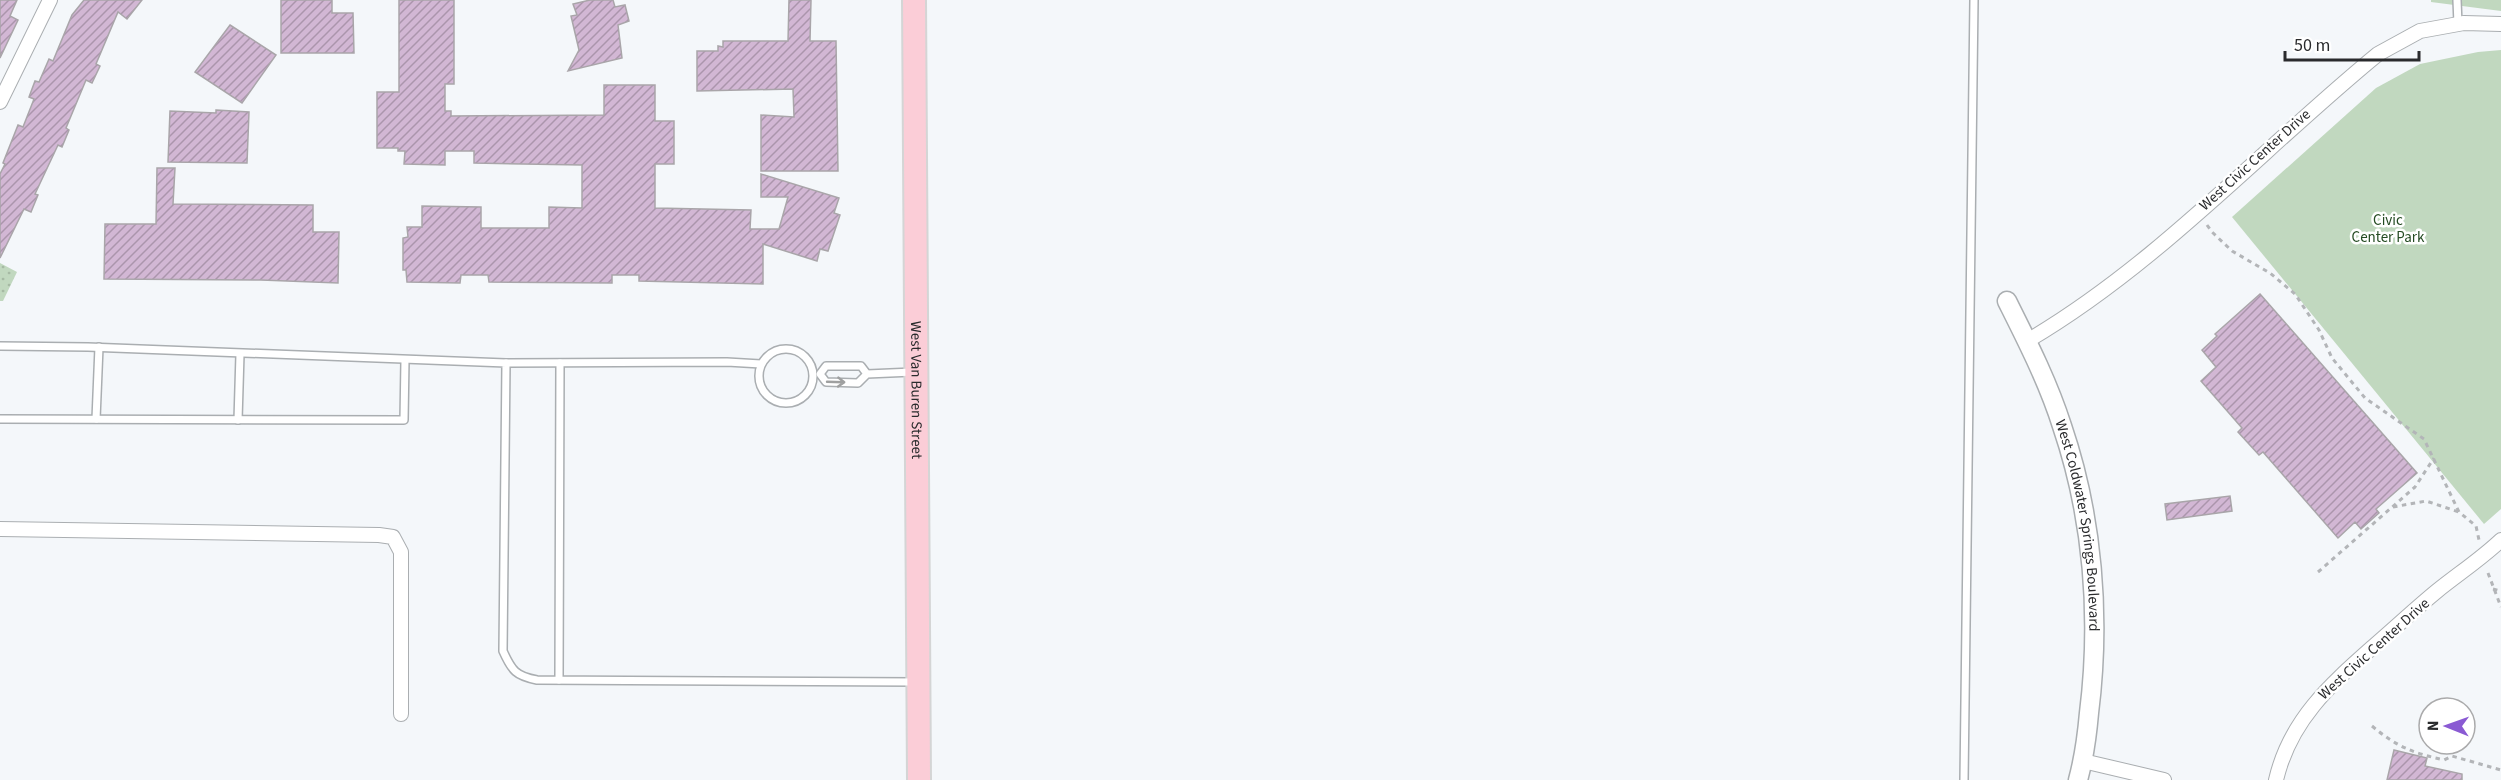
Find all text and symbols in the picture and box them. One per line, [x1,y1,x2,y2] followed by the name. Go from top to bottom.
[2285,24,2418,62] scale bar
[2294,33,2330,58] text: 50 m
[2195,104,2315,216] street label: West Civic Center Drive
[2352,210,2425,248] park label: Civic Center Park
[906,321,927,459] street label: West Van Buren Street
[826,376,846,388] one-way arrow
[2050,417,2105,632] street label: West Coldwater Springs Boulevard
[2314,593,2434,705] street label: West Civic Center Drive
[2417,696,2477,756] north arrow
[2422,720,2444,731] text: N

